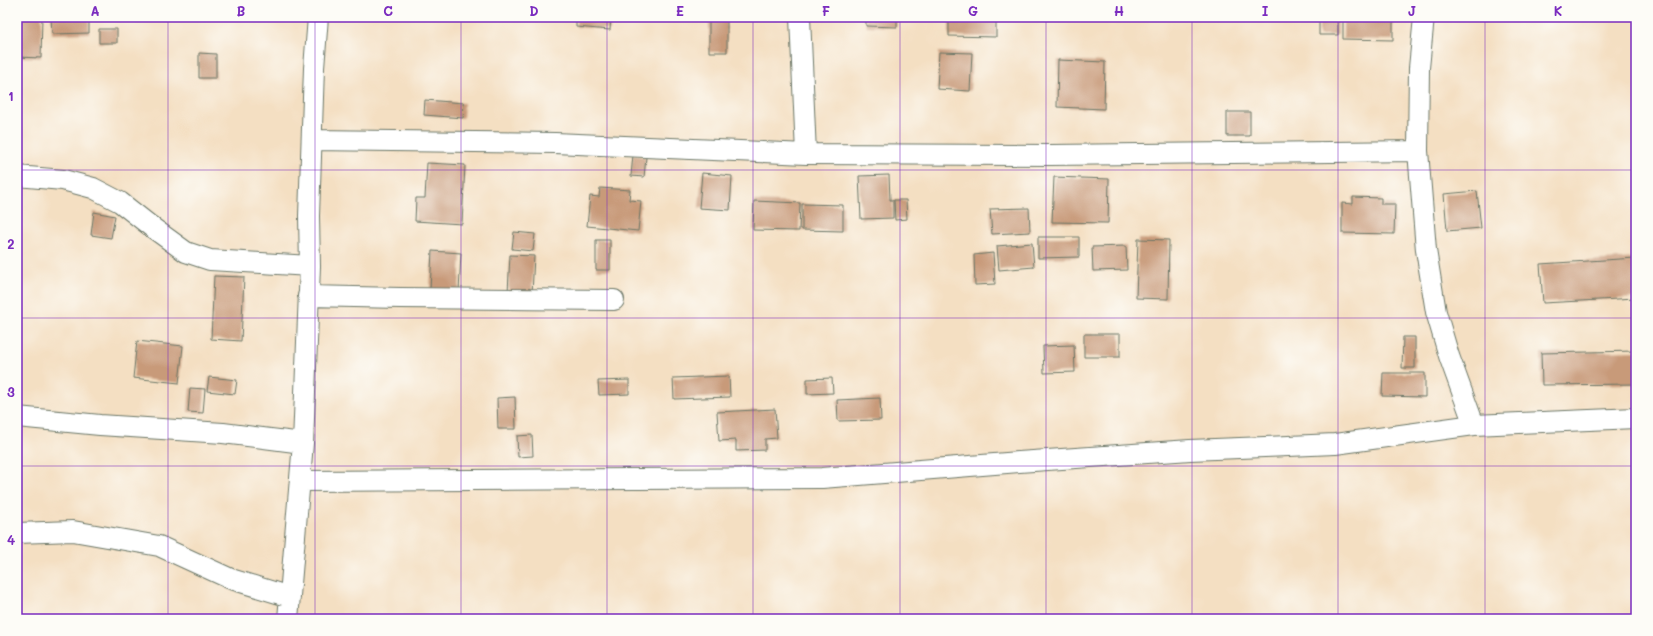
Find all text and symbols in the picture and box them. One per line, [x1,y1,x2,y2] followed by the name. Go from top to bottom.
[90,2,100,19] text: A
[237,2,246,19] text: B
[383,2,393,19] text: C
[529,2,539,19] text: D
[676,2,684,19] text: E
[822,2,830,19] text: F
[968,2,978,19] text: G
[1114,2,1124,19] text: H
[1262,2,1269,19] text: I
[1408,2,1416,19] text: J
[1554,2,1563,19] text: K
[8,87,14,104] text: 1
[7,235,15,252] text: 2
[7,383,15,400] text: 3
[7,531,15,548] text: 4

